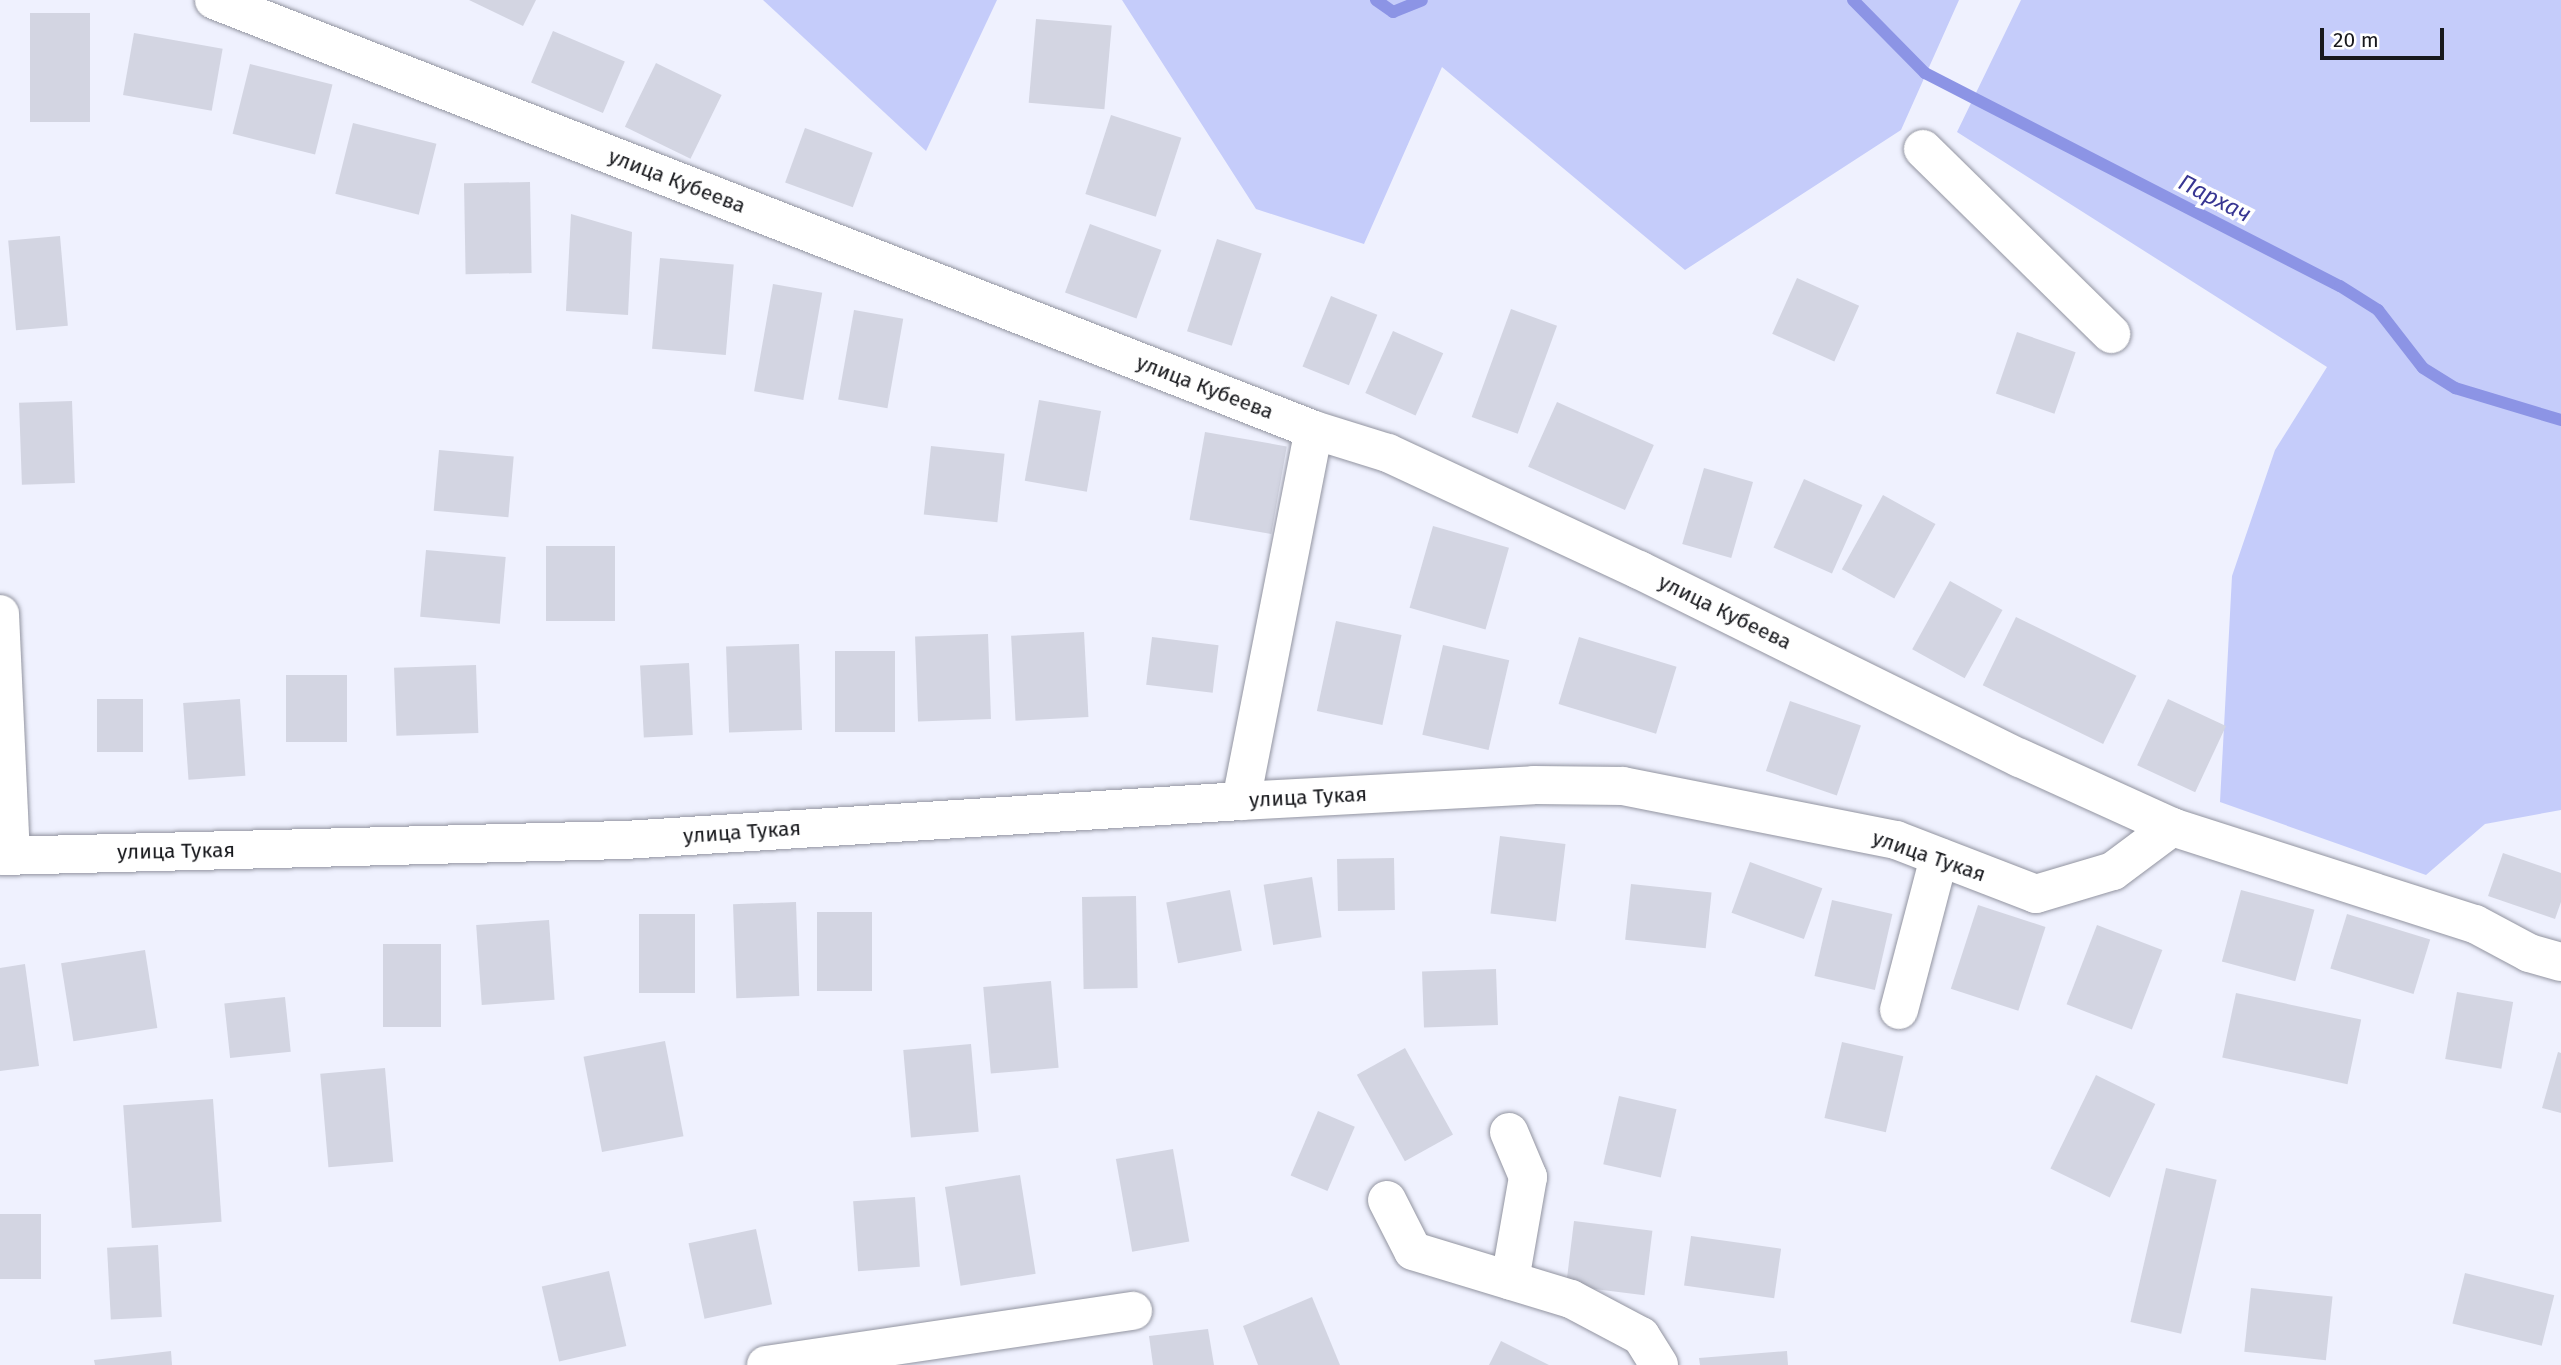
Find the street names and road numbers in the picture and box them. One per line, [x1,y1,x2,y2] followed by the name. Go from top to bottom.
[605,143,749,219] street label: улица Кубеева
[1133,349,1277,425] street label: улица Кубеева
[1654,569,1796,655] street label: улица Кубеева
[1248,781,1368,813] street label: улица Тукая
[682,815,802,849] street label: улица Тукая
[1869,825,1989,887] street label: улица Тукая
[117,837,235,865] street label: улица Тукая

